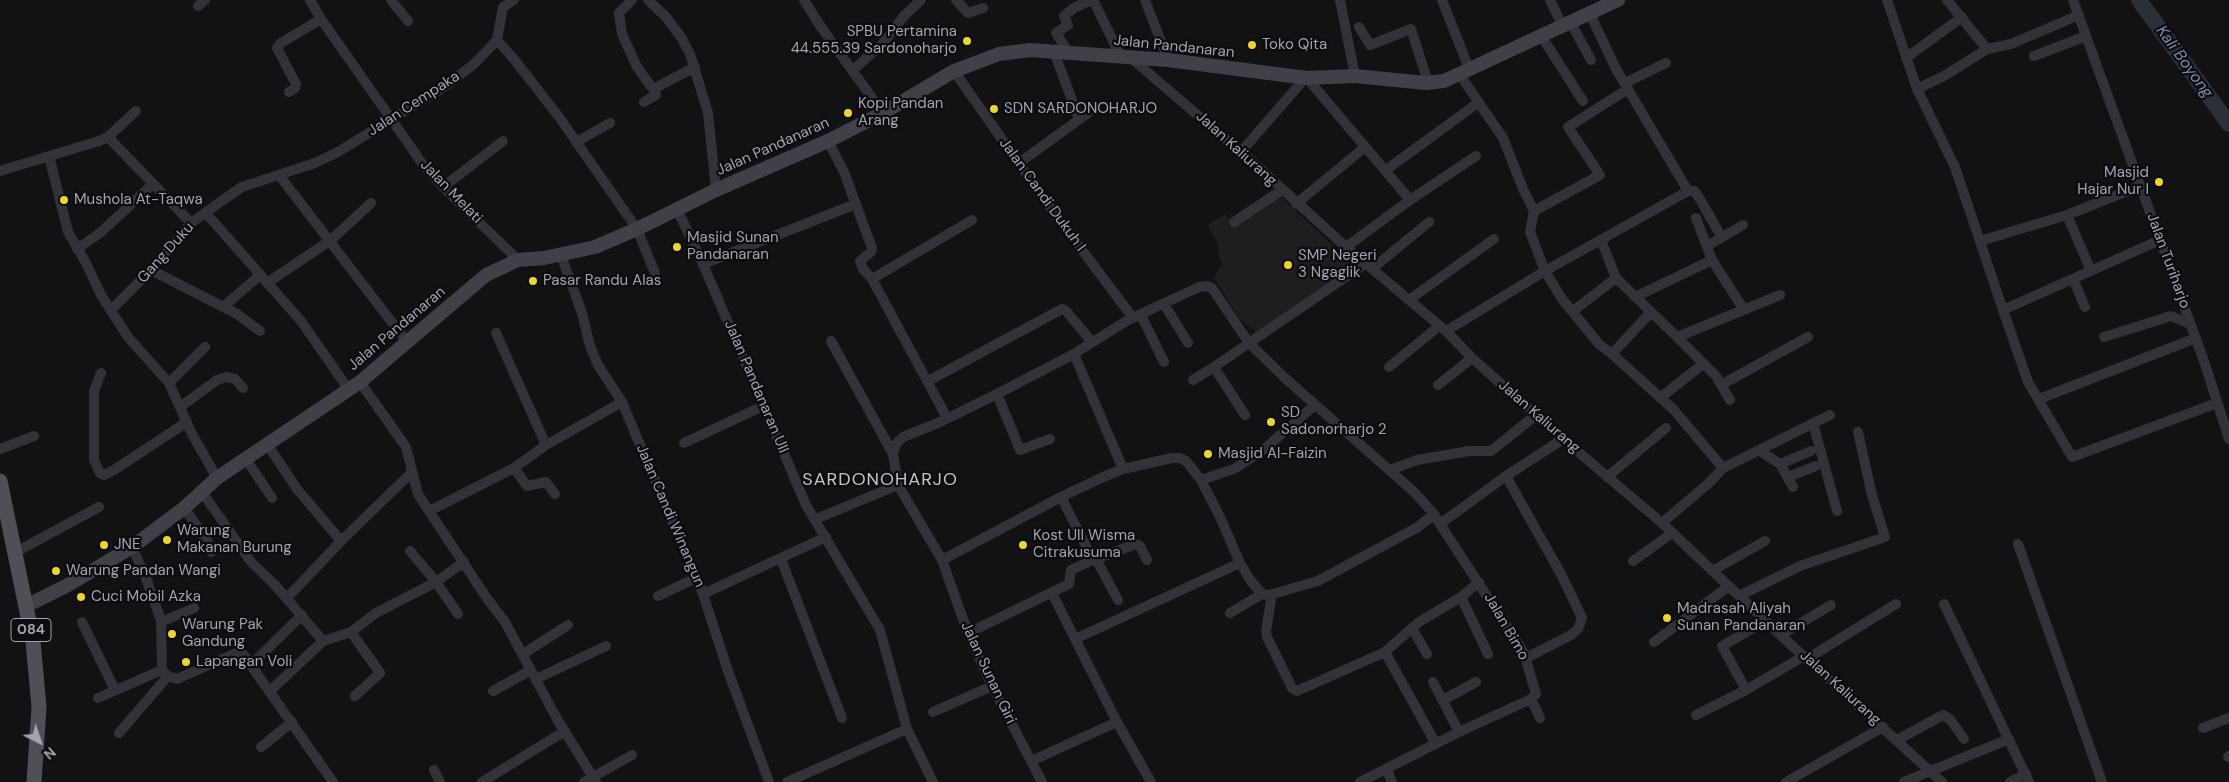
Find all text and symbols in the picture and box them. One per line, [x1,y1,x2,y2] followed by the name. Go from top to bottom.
[2151,22,2217,102] water label: Kali Boyong
[791,23,957,58] place label: SPBU Pertamina 44.555.39 Sardonoharjo
[1113,32,1235,62] street label: Jalan Pandanaran
[961,35,973,47] marker: SPBU Pertamina 44.555.39 Sardonoharjo
[1262,36,1327,54] place label: Toko Qita
[1246,39,1258,51] marker: Toko Qita
[365,68,463,140] street label: Jalan Cempaka
[858,95,943,130] place label: Kopi Pandan Arang
[1004,100,1157,118] place label: SDN SARDONOHARJO
[988,103,1000,115] marker: SDN SARDONOHARJO
[842,107,854,119] marker: Kopi Pandan Arang
[1192,108,1280,190] street label: Jalan Kaliurang
[714,114,832,180] street label: Jalan Pandanaran
[995,135,1089,255] street label: Jalan Candi Dukuh I
[416,156,486,228] street label: Jalan Melati
[2077,164,2149,199] place label: Masjid Hajar Nur I
[2153,176,2165,188] marker: Masjid Hajar Nur I
[74,191,203,209] place label: Mushola At-Taqwa
[58,194,70,206] marker: Mushola At-Taqwa
[2142,211,2194,311] street label: Jalan Turiharjo
[134,219,198,287] street label: Gang Duku
[687,229,779,264] place label: Masjid Sunan Pandanaran
[671,241,683,253] marker: Masjid Sunan Pandanaran
[1298,247,1377,282] place label: SMP Negeri 3 Ngaglik
[1282,259,1294,271] marker: SMP Negeri 3 Ngaglik
[543,272,661,290] place label: Pasar Randu Alas
[527,275,539,287] marker: Pasar Randu Alas
[345,283,449,375] street label: Jalan Pandanaran
[720,318,792,456] street label: Jalan Pandanaran UII
[1494,377,1584,457] street label: Jalan Kaliurang
[1281,404,1387,439] place label: SD Sadonorharjo 2
[1265,416,1277,428] marker: SD Sadonorharjo 2
[632,442,708,590] street label: Jalan Candi Winangun
[1218,445,1327,463] place label: Masjid Al-Faizin
[1202,448,1214,460] marker: Masjid Al-Faizin
[801,469,959,491] district label: SARDONOHARJO
[177,522,292,557] place label: Warung Makanan Burung
[1033,527,1135,562] place label: Kost UII Wisma Citrakusuma
[161,534,173,546] marker: Warung Makanan Burung
[114,536,140,554] place label: JNE
[98,539,110,551] marker: JNE
[1017,539,1029,551] marker: Kost UII Wisma Citrakusuma
[66,562,221,580] place label: Warung Pandan Wangi
[50,565,62,577] marker: Warung Pandan Wangi
[91,588,201,606] place label: Cuci Mobil Azka
[1480,590,1532,664] street label: Jalan Bimo
[75,591,87,603] marker: Cuci Mobil Azka
[1677,600,1805,635] place label: Madrasah Aliyah Sunan Pandanaran
[1661,612,1673,624] marker: Madrasah Aliyah Sunan Pandanaran
[182,616,263,651] place label: Warung Pak Gandung
[11,618,51,642] road number: 084
[956,619,1020,727] street label: Jalan Sunan Giri
[166,628,178,640] marker: Warung Pak Gandung
[1796,647,1884,729] street label: Jalan Kaliurang
[196,653,292,671] place label: Lapangan Voli
[180,656,192,668] marker: Lapangan Voli
[15,717,65,767] north arrow
[40,743,60,763] text: N

